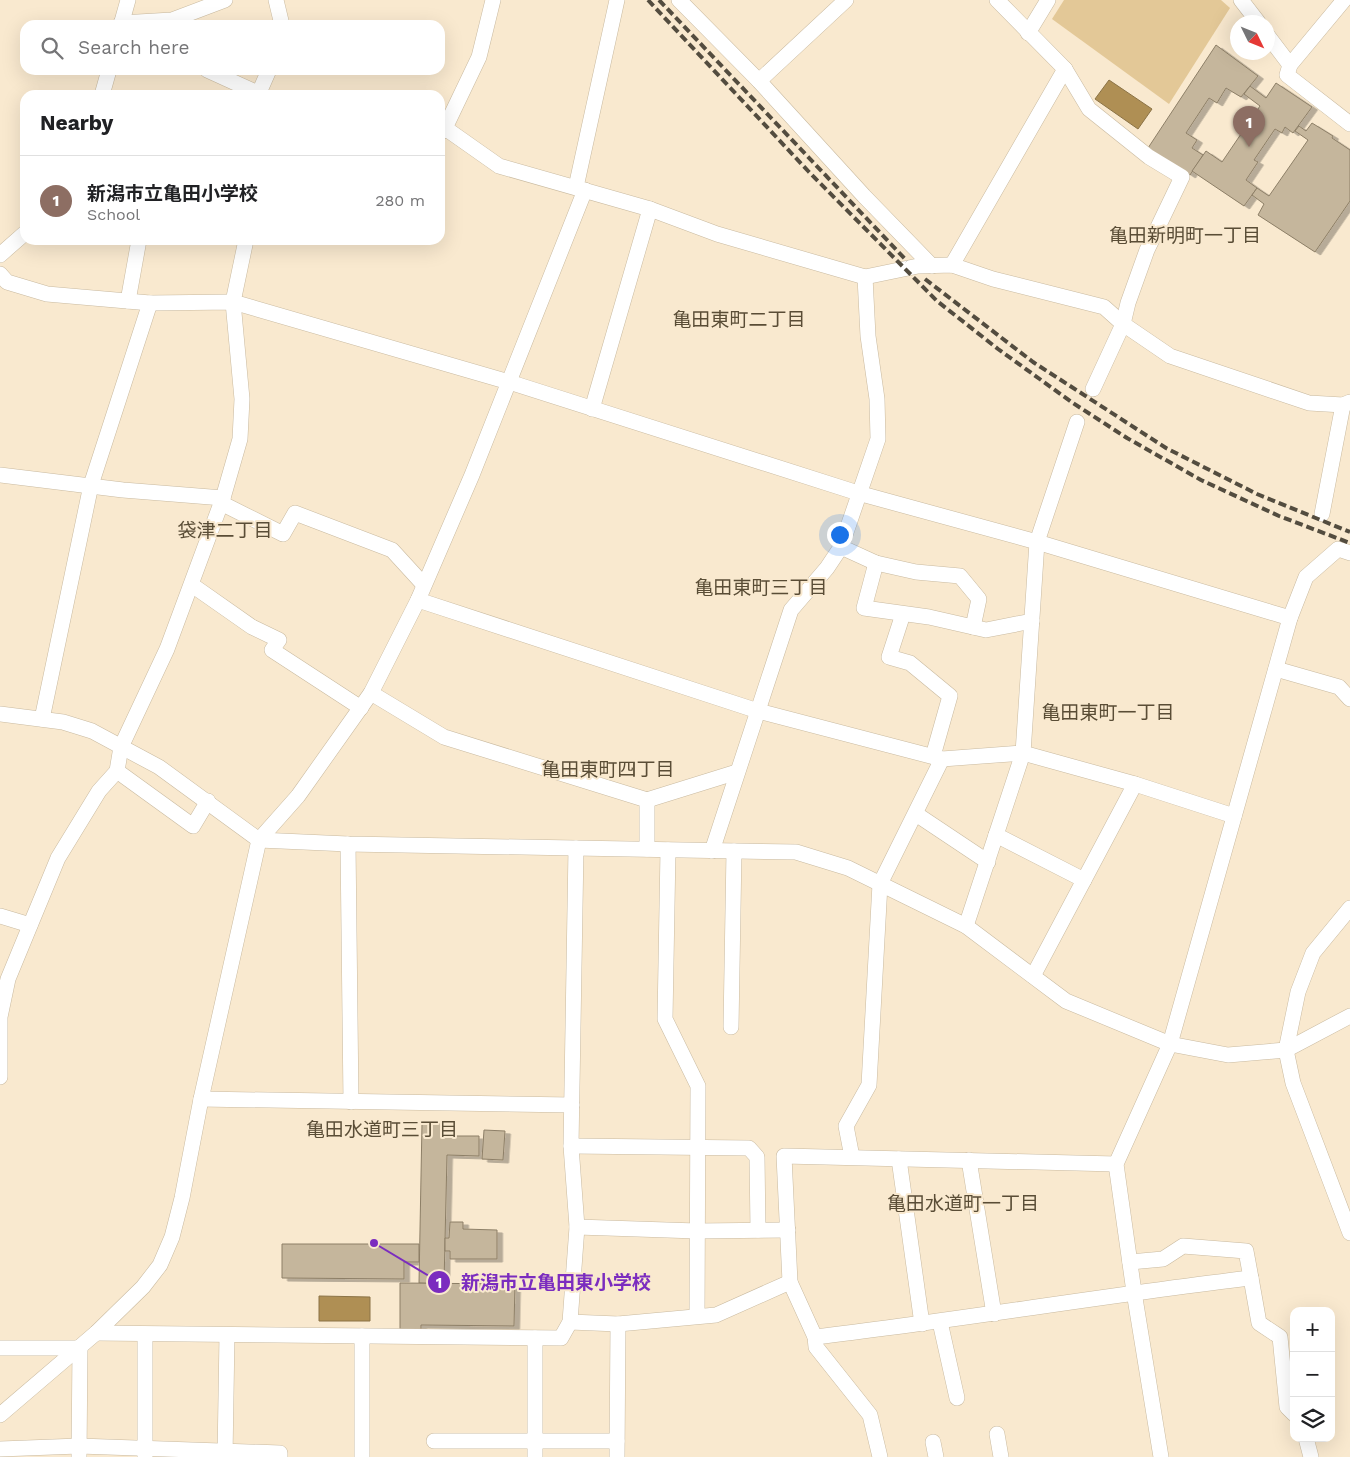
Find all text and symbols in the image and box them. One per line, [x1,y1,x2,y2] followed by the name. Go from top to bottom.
[1230,15,1275,60] north arrow
[20,20,445,75] search box
[38,34,66,62] icon: search
[78,36,189,59] text: Search here
[1233,106,1265,147] pin: 1
[40,110,113,135] text: Nearby
[87,182,258,205] text: 新潟市立亀田小学校
[53,191,59,210] text: 1
[375,191,425,210] text: 280 m
[87,205,140,224] text: School
[1109,224,1261,247] district label: 亀田新明町一丁目
[672,308,806,331] district label: 亀田東町二丁目
[177,519,273,542] district label: 袋津二丁目
[827,522,853,548] your location
[694,576,828,599] district label: 亀田東町三丁目
[1041,701,1175,724] district label: 亀田東町一丁目
[541,758,675,781] district label: 亀田東町四丁目
[306,1118,458,1141] district label: 亀田水道町三丁目
[887,1192,1039,1215] district label: 亀田水道町一丁目
[426,1265,661,1299] callout: 新潟市立亀田東小学校
[461,1271,651,1294] text: 新潟市立亀田東小学校
[436,1274,442,1292] text: 1
[1290,1307,1335,1442] map controls
[1290,1307,1335,1352] button: +
[1290,1352,1335,1397] button: −
[1290,1397,1335,1442] button: layers

